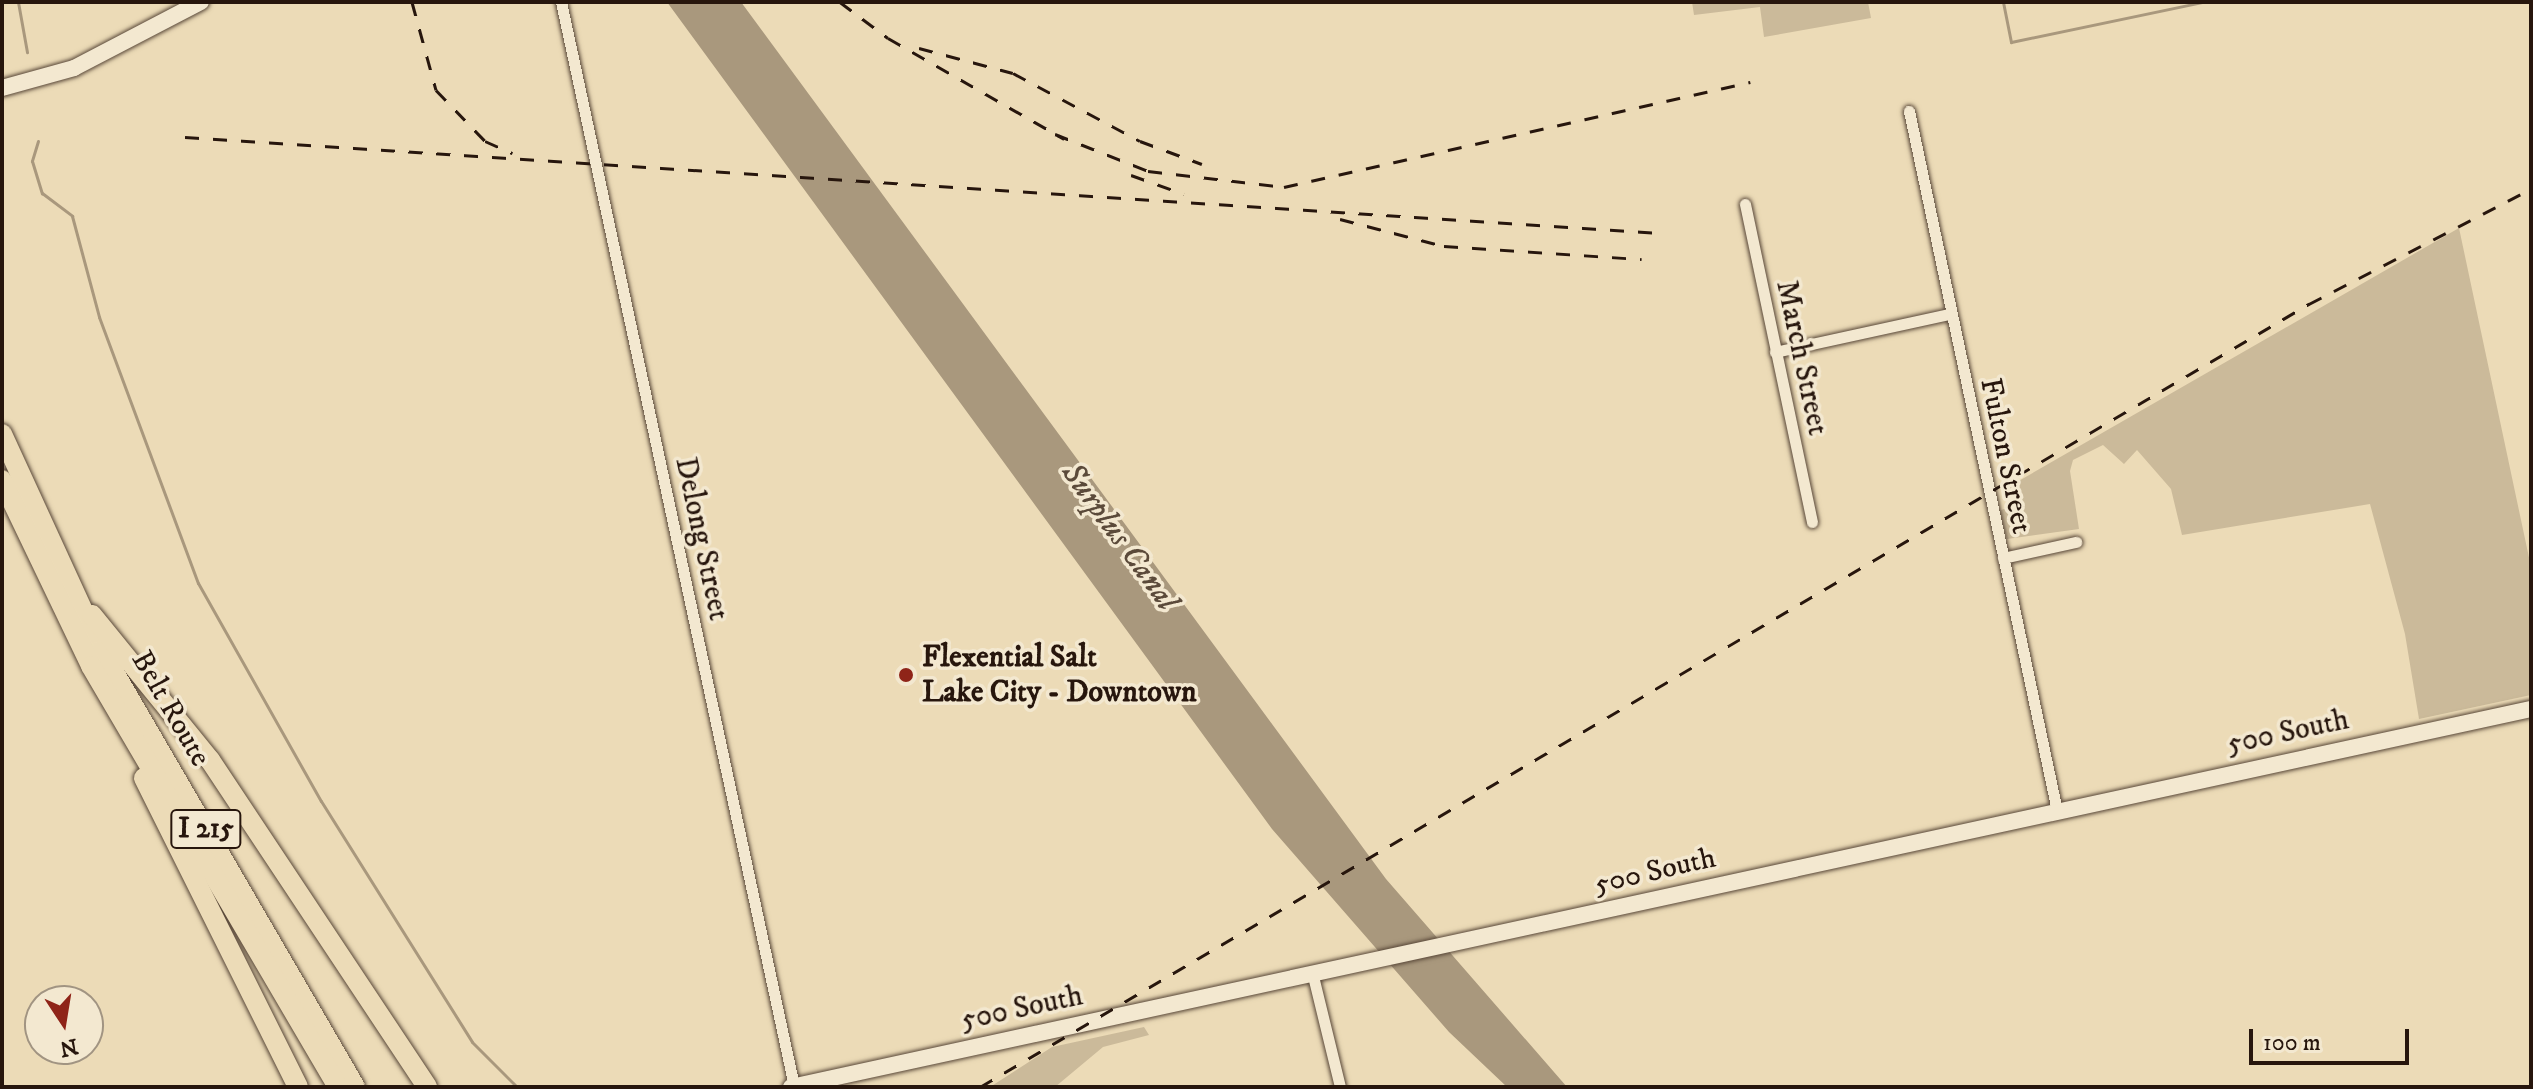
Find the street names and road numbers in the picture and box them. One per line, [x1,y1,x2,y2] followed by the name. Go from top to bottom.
[1767,277,1835,439] street label: March Street
[1971,375,2039,537] street label: Fulton Street
[666,454,736,624] street label: Delong Street
[123,645,217,773] street label: Belt Route
[2224,703,2352,763] street label: 500 South
[170,805,242,853] road number: I 215
[1591,841,1719,903] street label: 500 South
[958,979,1086,1039] street label: 500 South

